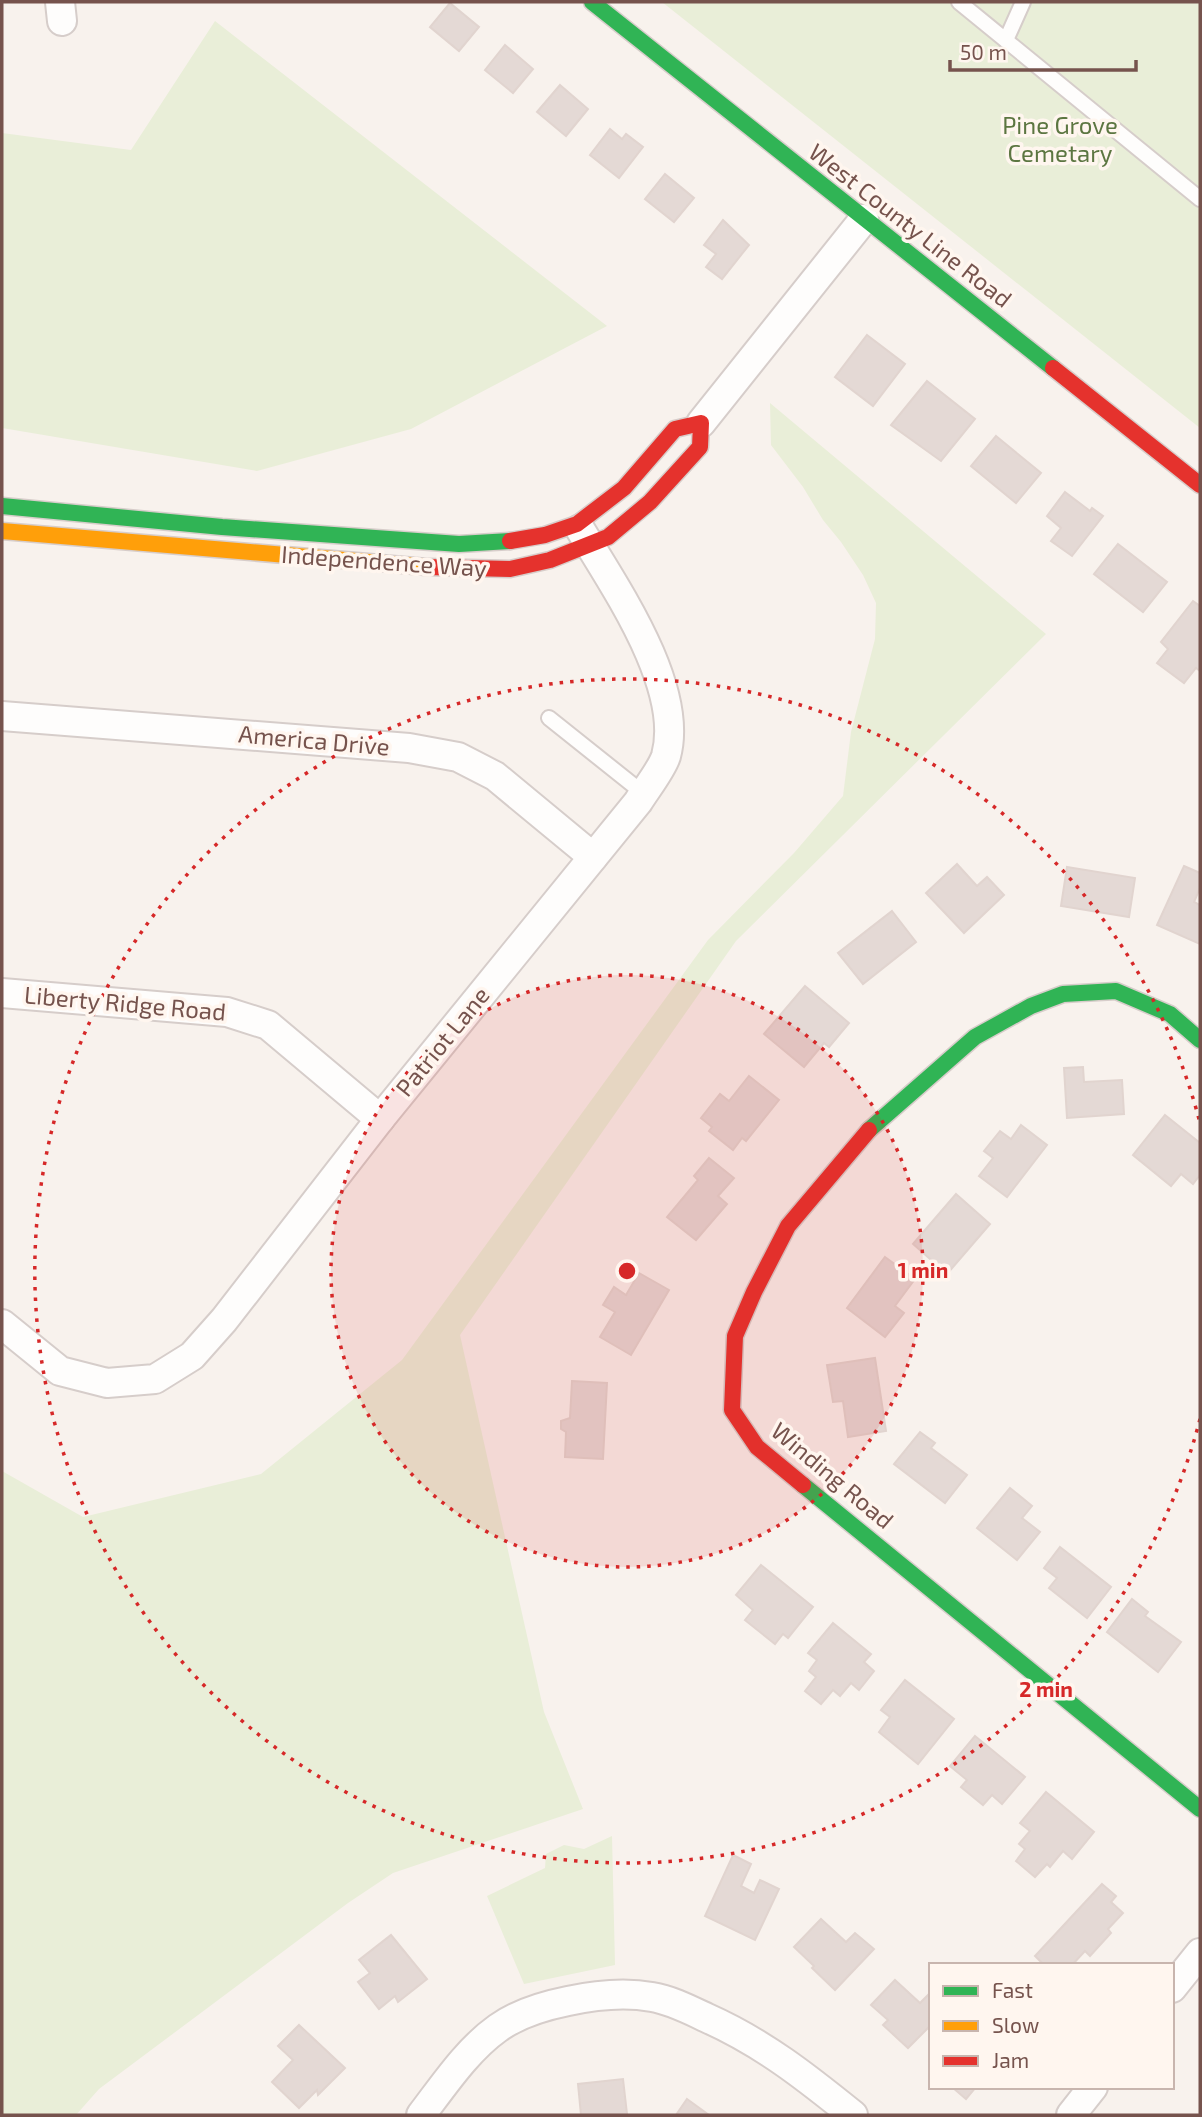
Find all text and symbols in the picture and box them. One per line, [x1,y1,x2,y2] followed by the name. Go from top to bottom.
[950,28,1136,72] scale bar
[960,39,1007,64] text: 50 m
[1002,110,1118,167] park label: Pine Grove Cemetary
[804,137,1018,313] street label: West County Line Road
[280,539,488,582] street label: Independence Way
[237,718,391,761] street label: America Drive
[23,979,227,1026] street label: Liberty Ridge Road
[389,980,495,1102] street label: Patriot Lane
[898,1257,948,1282] text: 1 min
[615,1259,639,1283] centre of rings
[766,1415,900,1534] street label: Winding Road
[1019,1676,1073,1701] text: 2 min
[929,1963,1174,2089] legend
[992,1977,1033,2002] text: Fast
[992,2012,1039,2037] text: Slow
[992,2047,1029,2072] text: Jam

